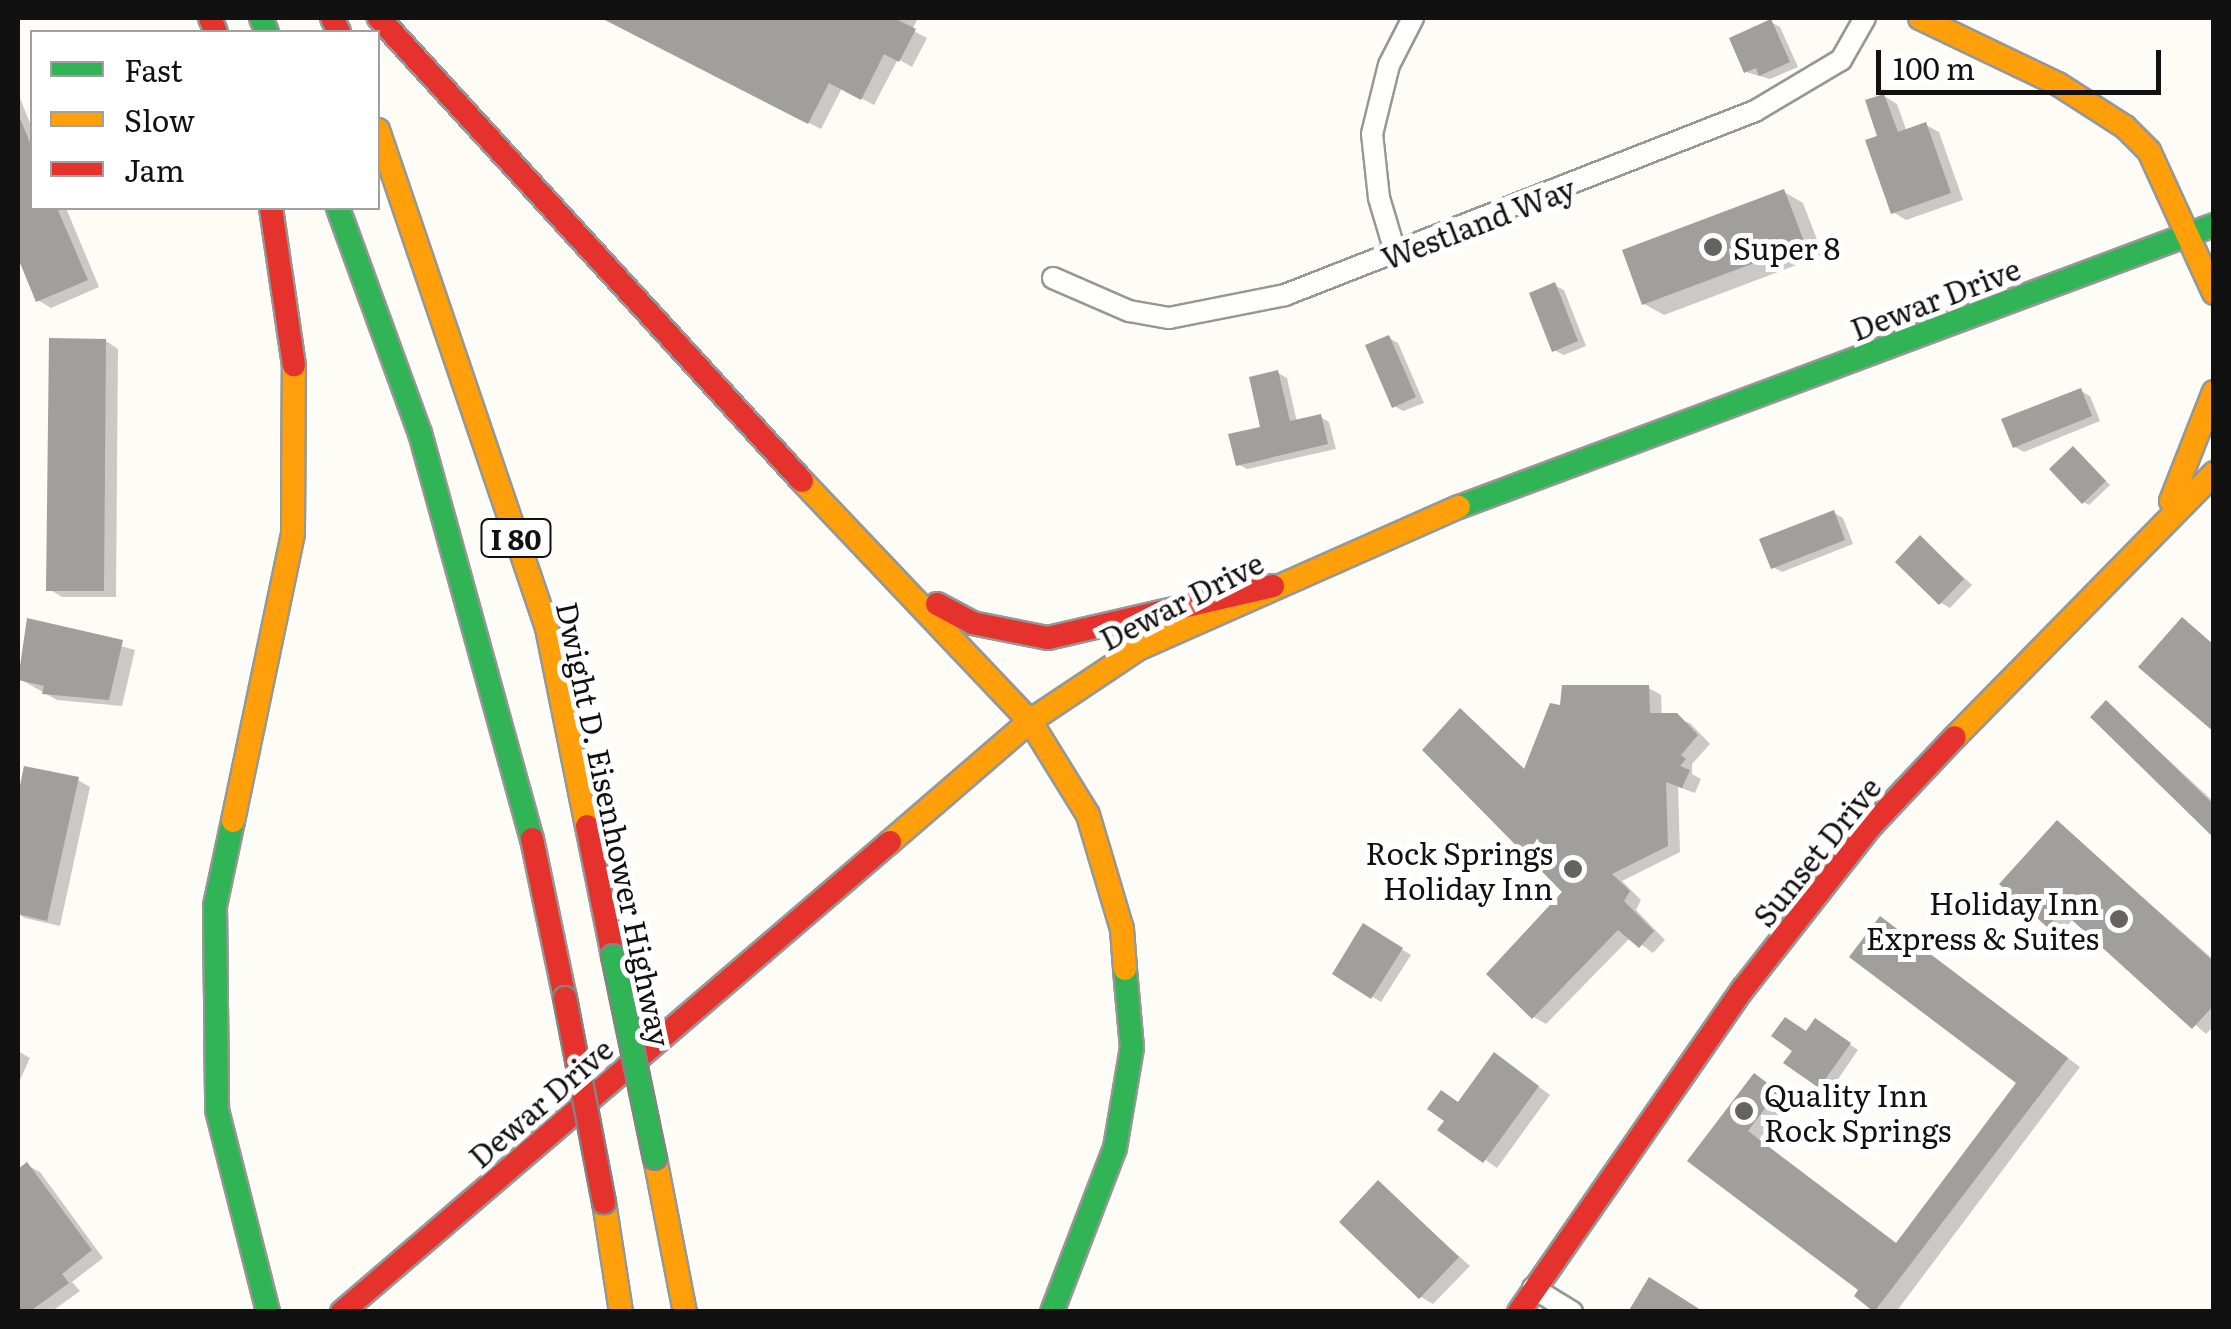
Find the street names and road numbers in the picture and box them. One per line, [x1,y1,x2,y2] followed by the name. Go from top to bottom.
[1376,169,1580,275] street label: Westland Way
[1845,249,2025,347] street label: Dewar Drive
[478,515,554,561] road number: I 80
[1093,543,1269,657] street label: Dewar Drive
[550,598,680,1050] street label: Dwight D. Eisenhower Highway
[1745,769,1887,933] street label: Sunset Drive
[461,1030,619,1174] street label: Dewar Drive

